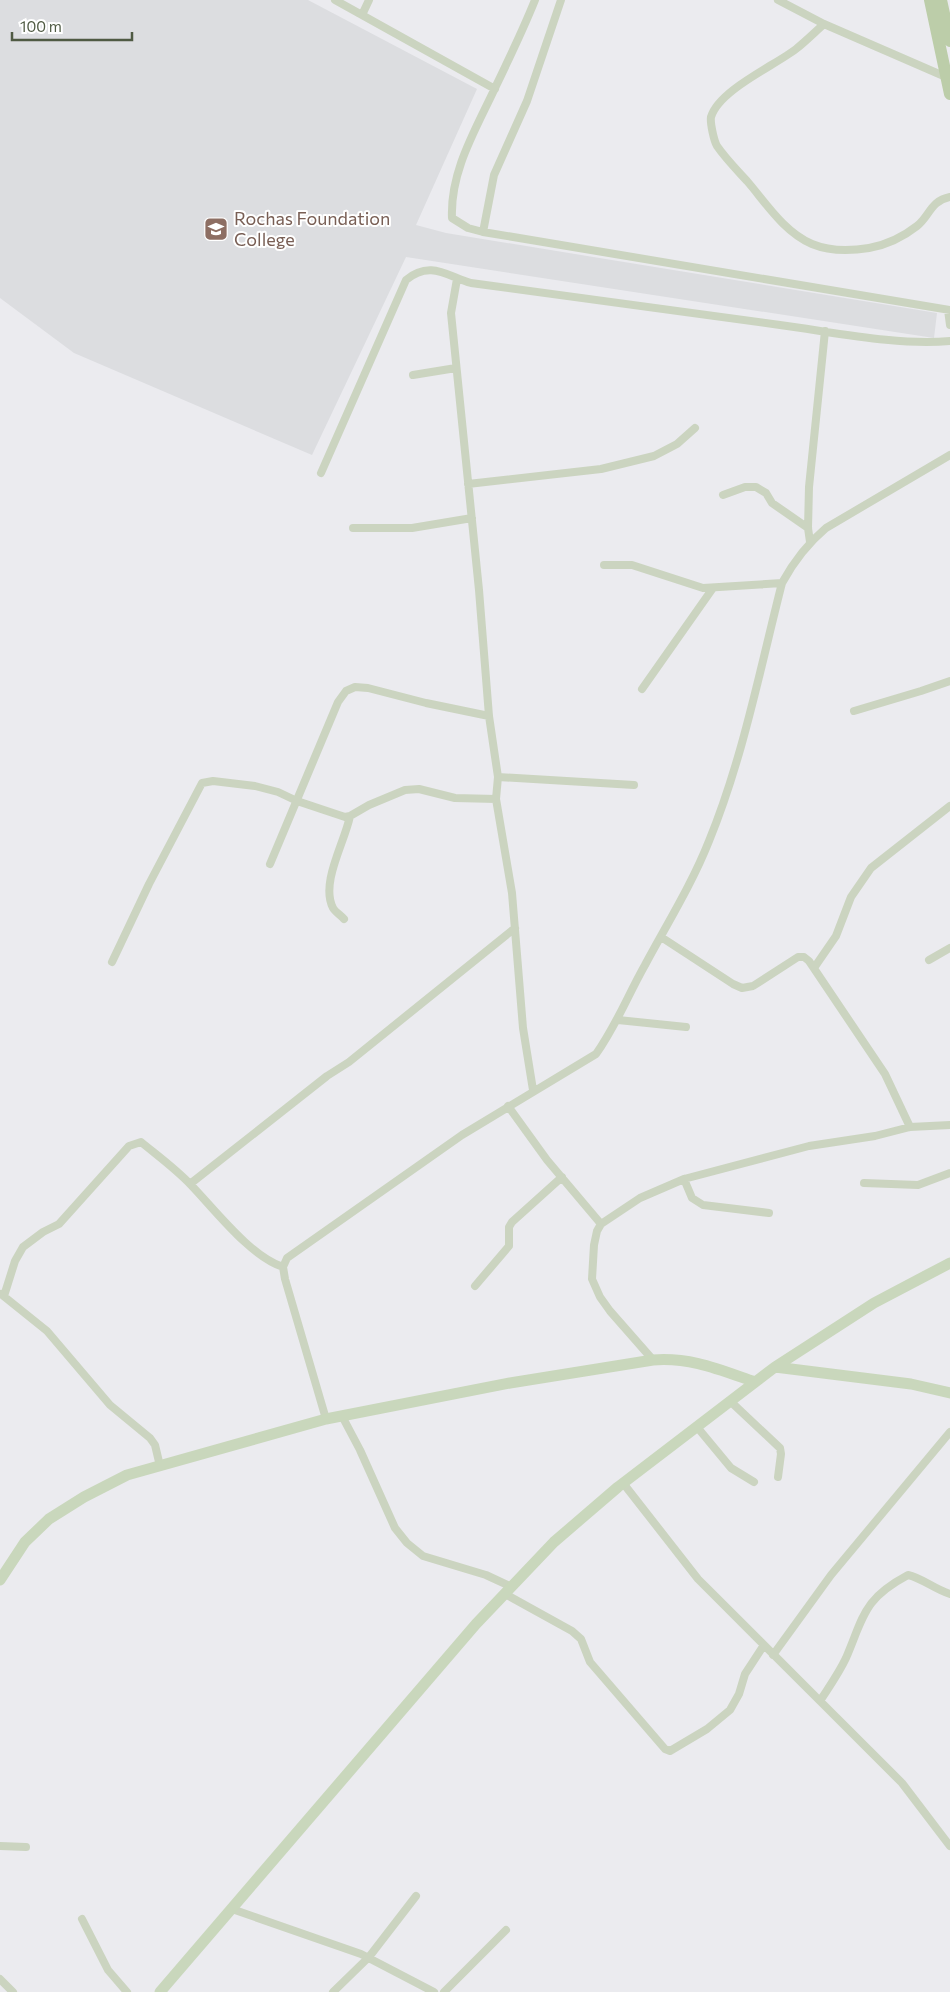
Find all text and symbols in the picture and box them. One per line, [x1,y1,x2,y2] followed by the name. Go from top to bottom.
[12,10,132,42] scale bar
[20,17,62,35] text: 100 m
[234,207,390,250] place label: Rochas Foundation College
[203,216,229,242] school or university icon: Rochas Foundation College

